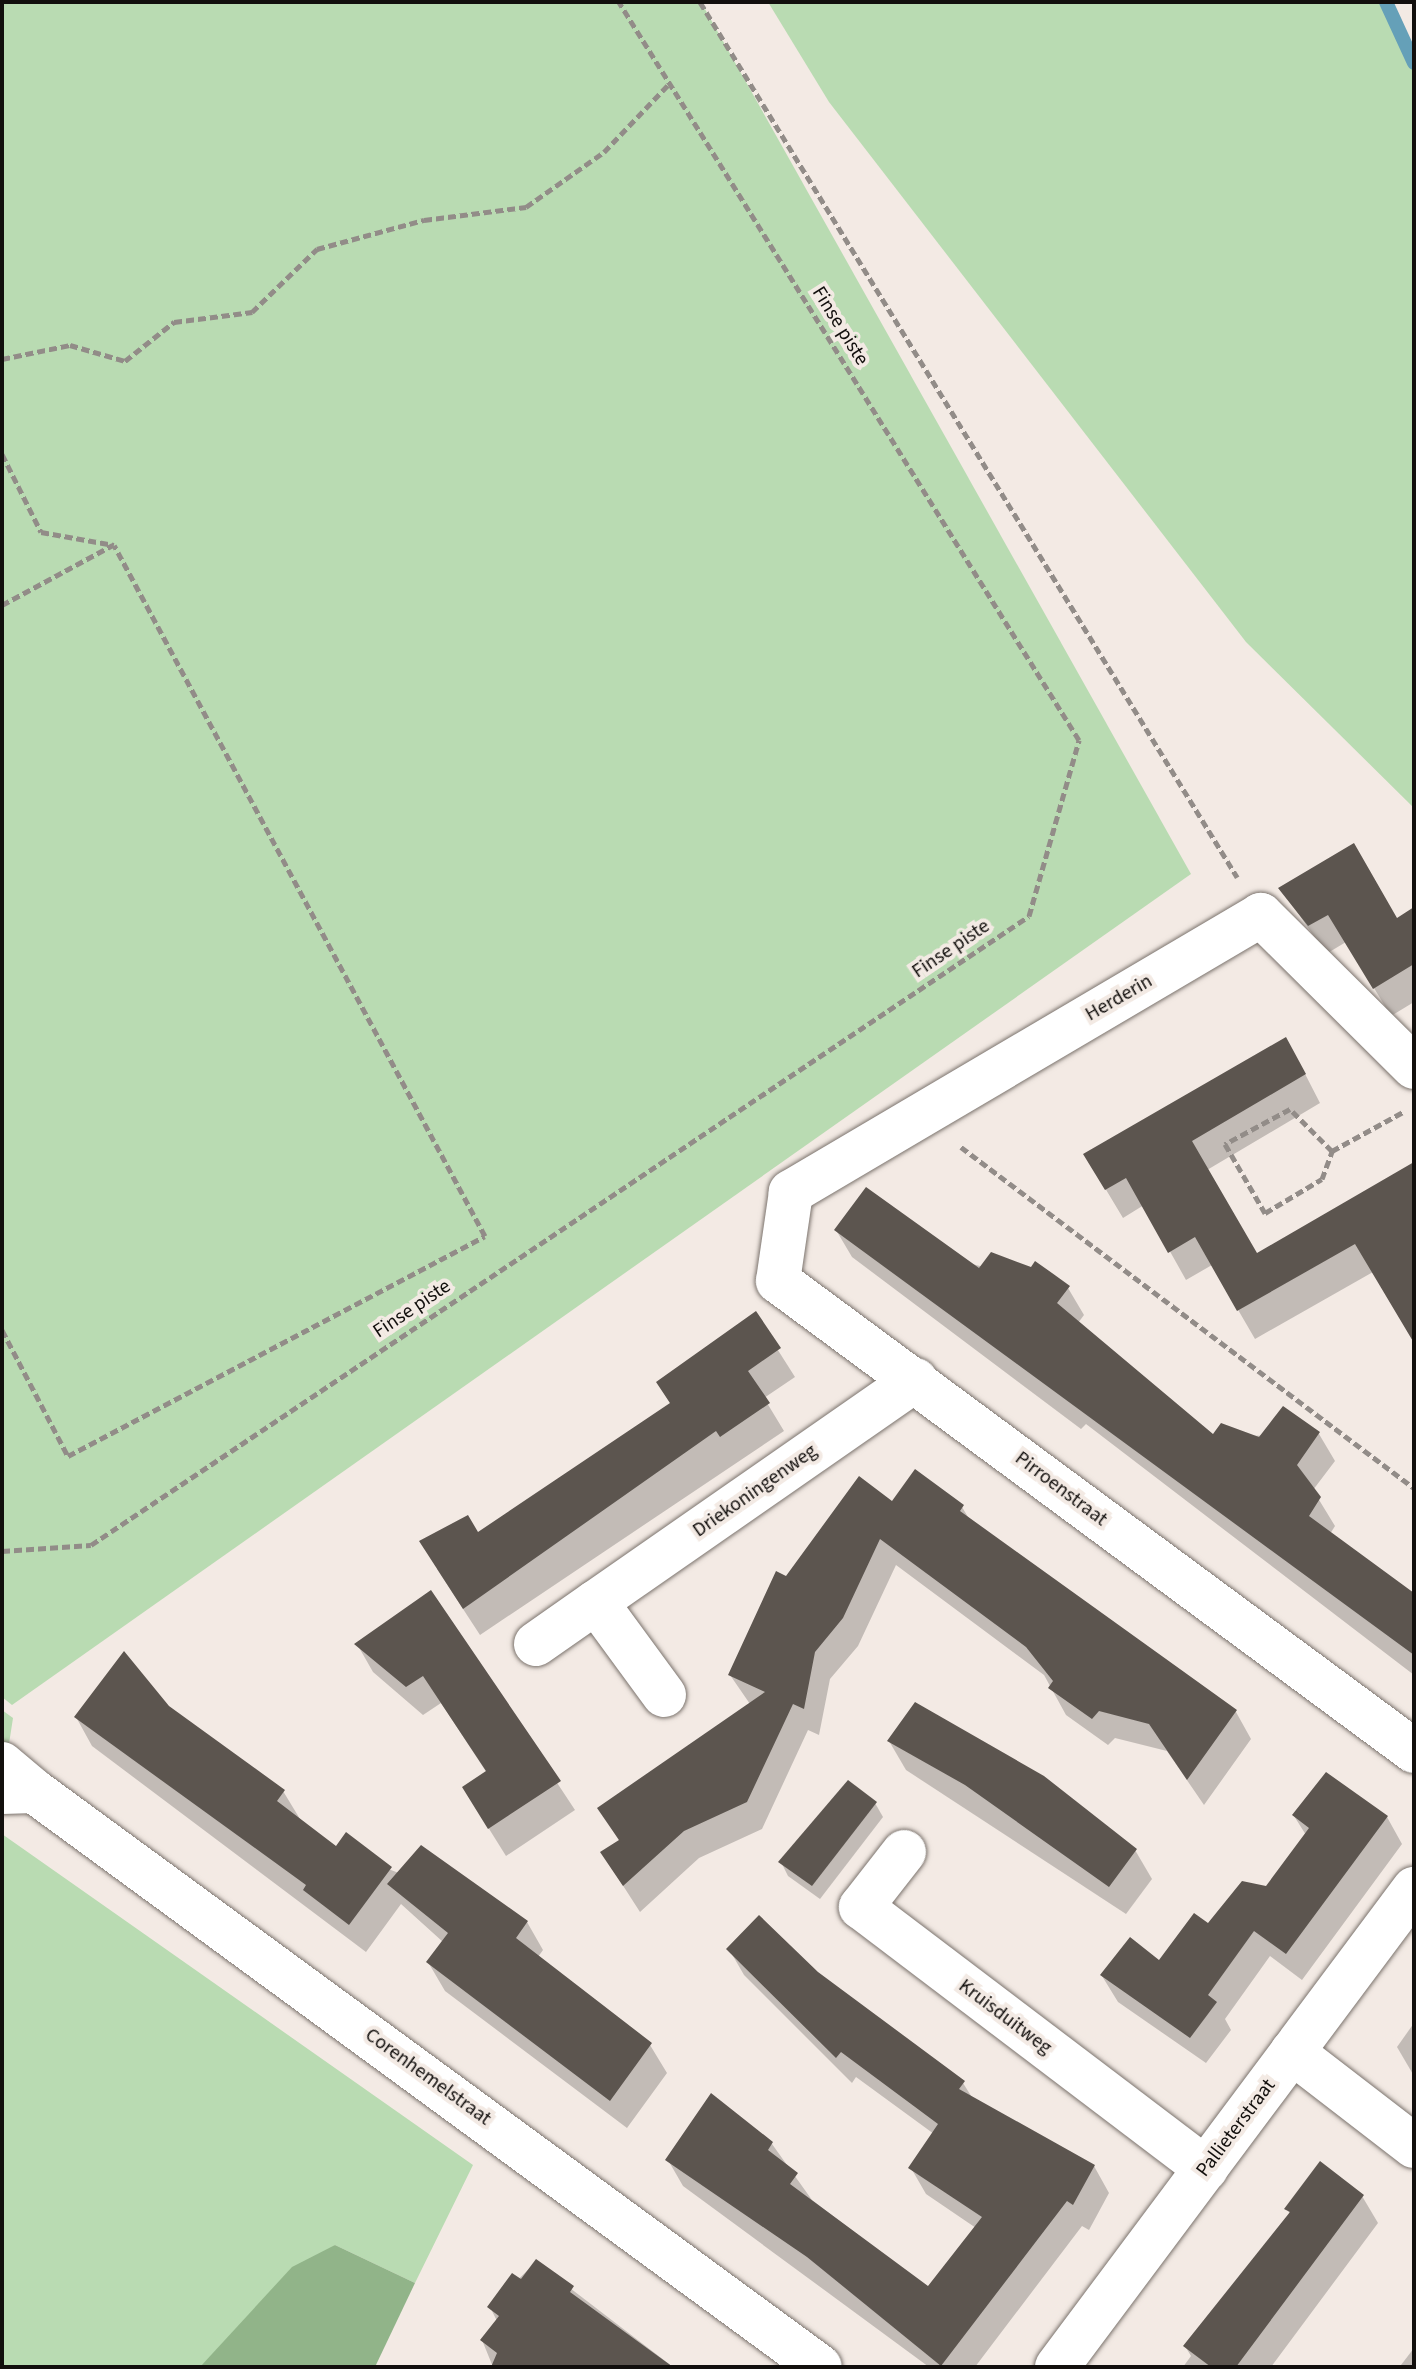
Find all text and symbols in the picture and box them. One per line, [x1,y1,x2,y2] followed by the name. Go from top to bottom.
[806,282,874,370] street label: Finse piste
[908,914,994,984] street label: Finse piste
[1081,969,1157,1027] street label: Herderin
[369,1274,455,1344] street label: Finse piste
[688,1439,822,1543] street label: Driekoningenweg
[1010,1446,1112,1532] street label: Pirroenstraat
[954,1974,1056,2060] street label: Kruisduitweg
[360,2023,496,2131] street label: Corenhemelstraat
[1191,2074,1281,2182] street label: Pallieterstraat

